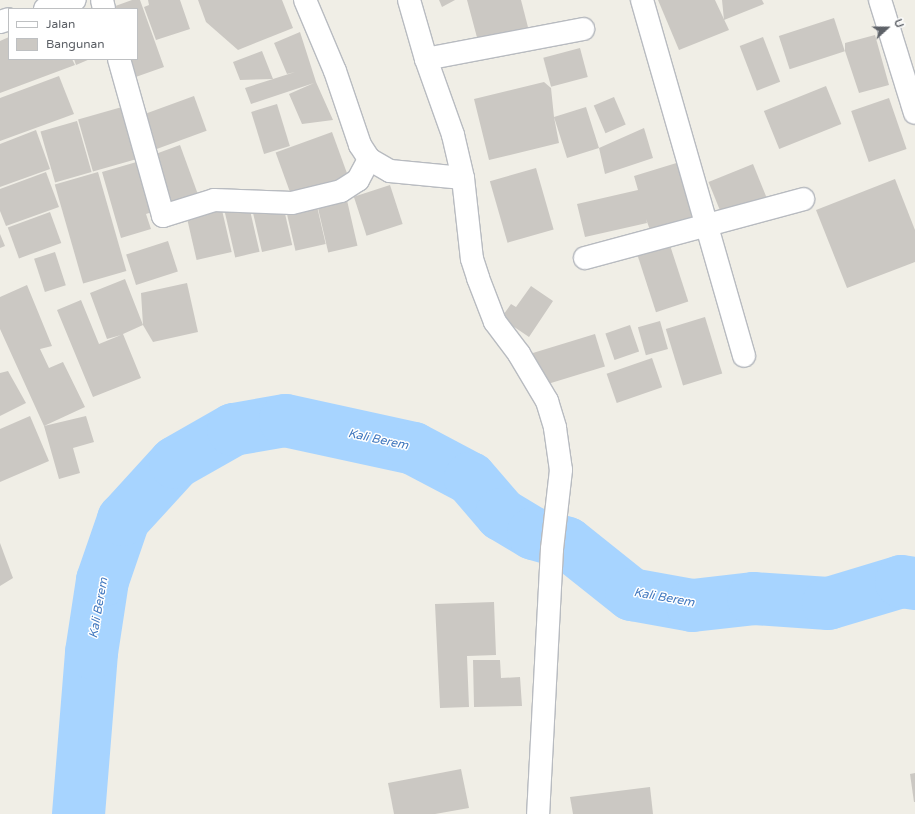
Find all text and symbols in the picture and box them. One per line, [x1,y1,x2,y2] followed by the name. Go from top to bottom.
[8,8,138,60] legend
[867,8,907,48] north arrow
[46,17,75,31] text: Jalan
[891,17,906,30] text: U
[46,37,105,51] text: Bangunan
[347,427,409,453] water label: Kali Berem
[87,577,111,639] water label: Kali Berem
[633,586,695,610] water label: Kali Berem

